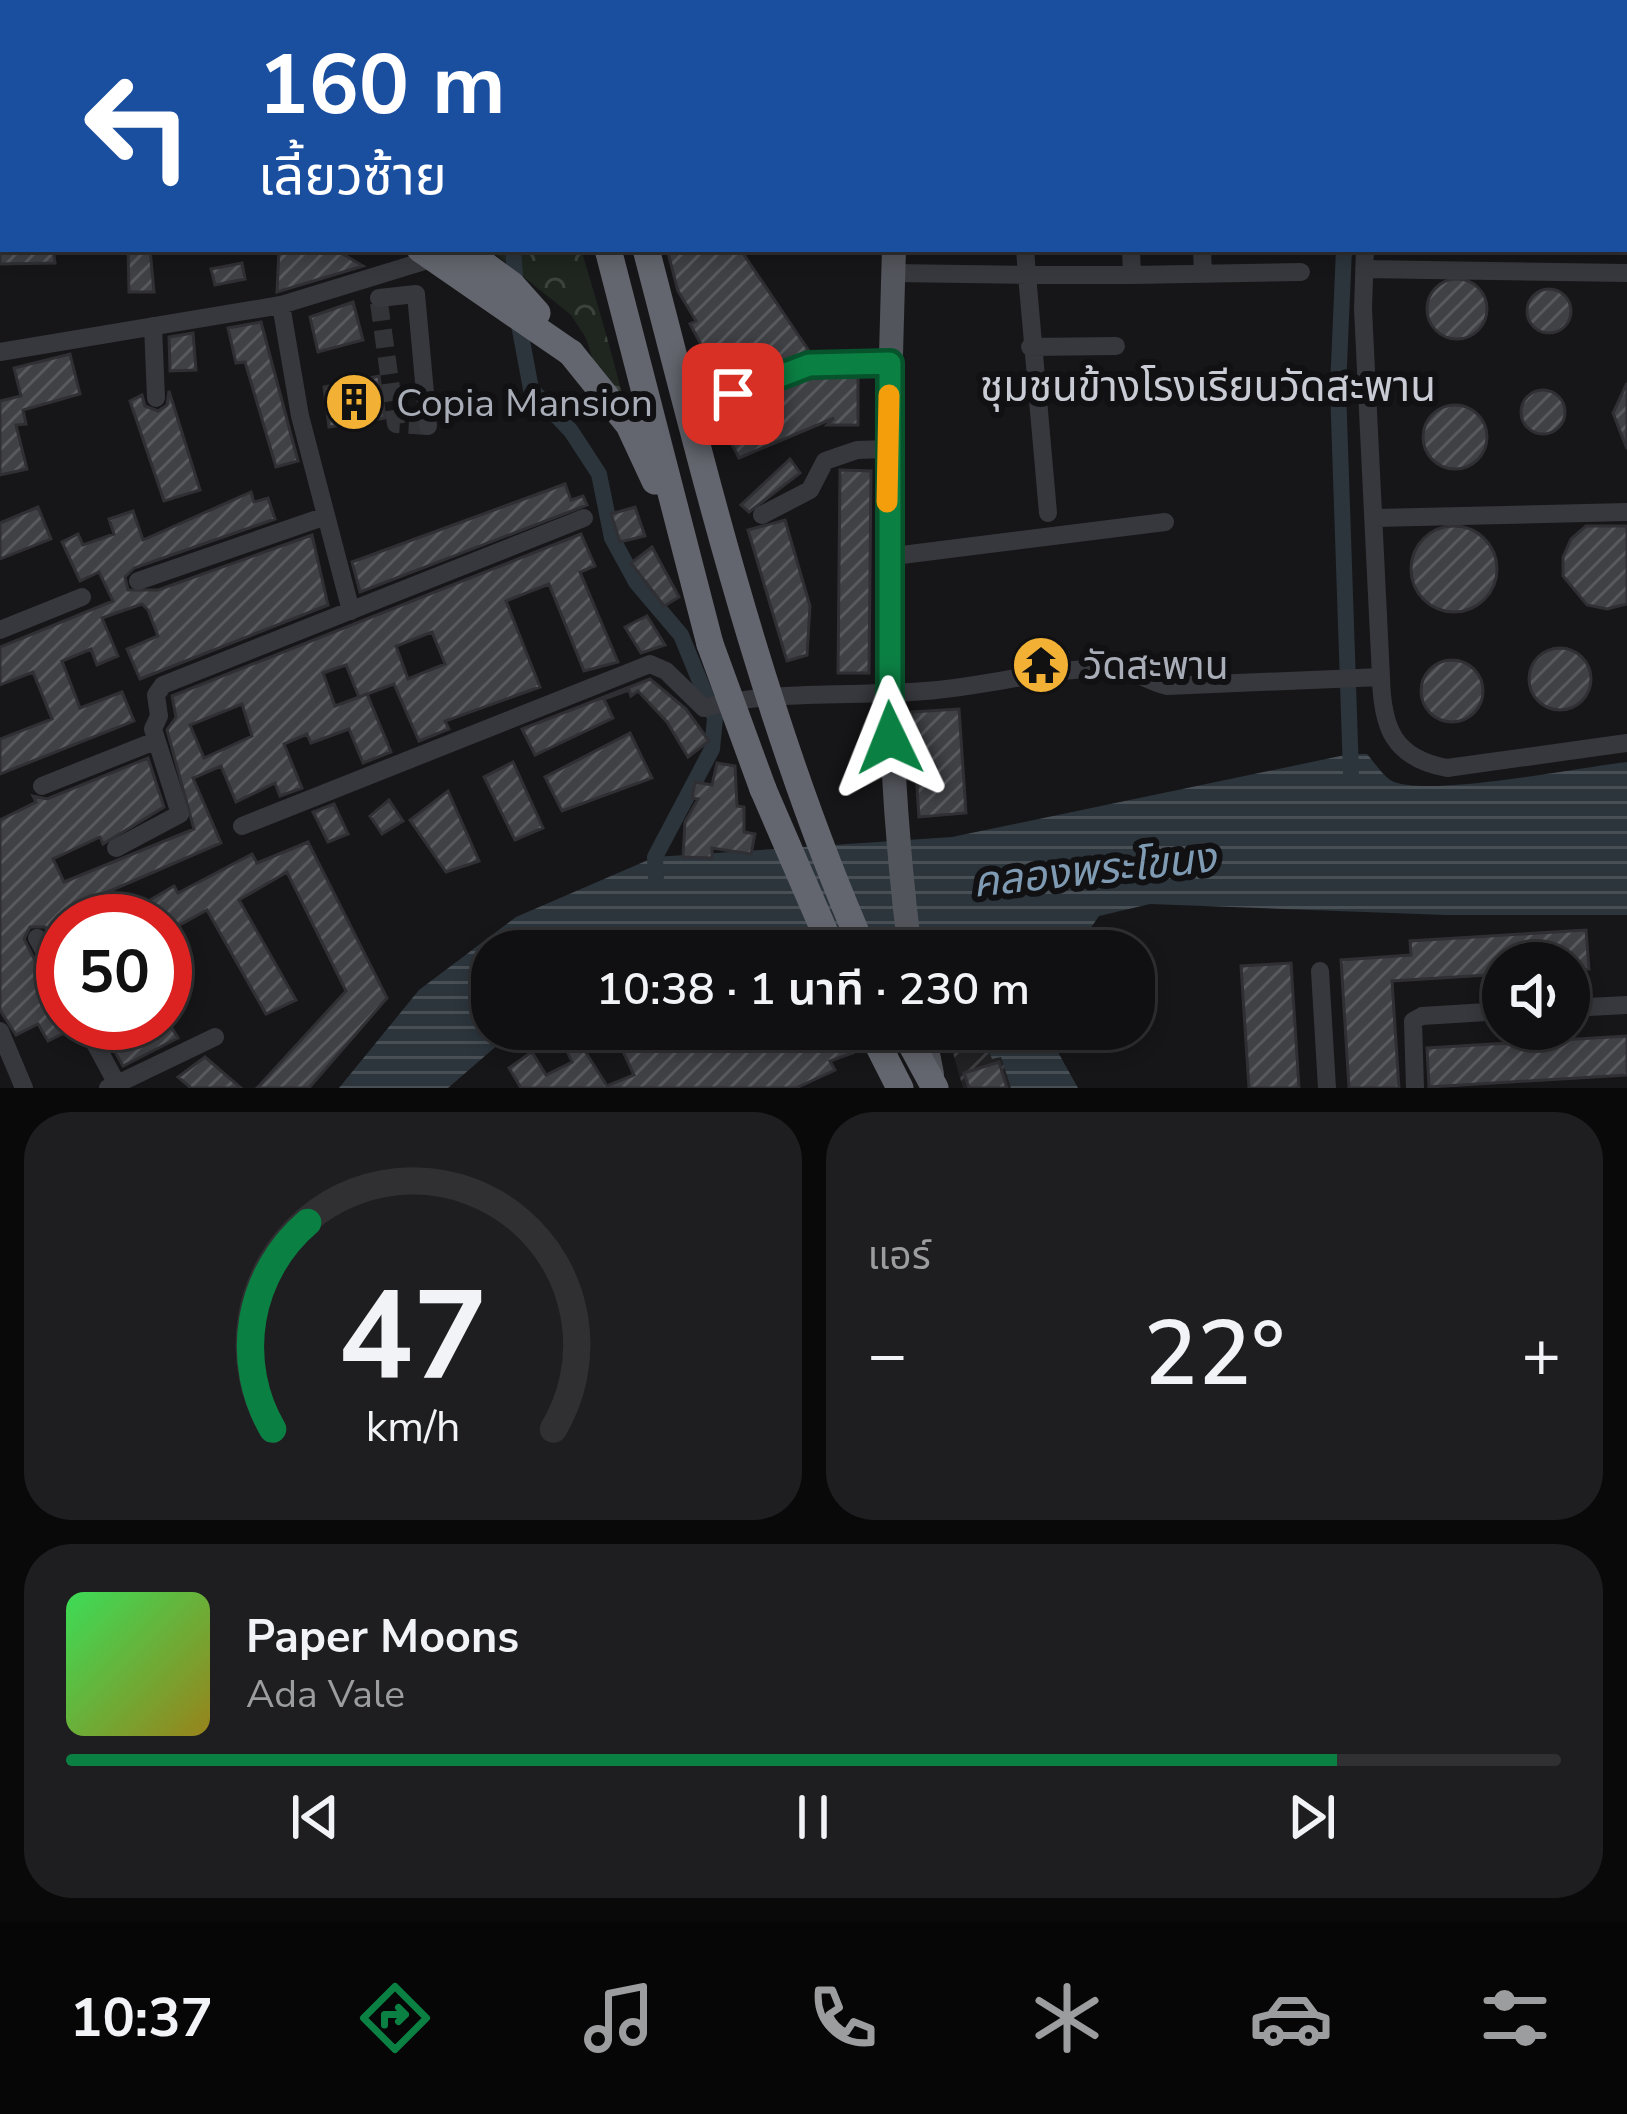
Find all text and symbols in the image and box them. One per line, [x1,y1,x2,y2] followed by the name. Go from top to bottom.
[258,28,506,143] text: 160 m
[60,48,216,204] icon: left
[258,139,447,213] text: เลี้ยวซ้าย
[682,343,784,445] pin
[980,359,1436,416] district label: ชุมชนข้างโรงเรียนวัดสะพาน
[700,361,766,427] icon: arrive
[323,371,385,433] building icon: Copia Mansion
[396,377,653,430] place label: Copia Mansion
[1010,634,1072,696] temple icon: วัดสะพาน
[1083,640,1229,693] place label: วัดสะพาน
[827,675,953,801] position arrow
[970,829,1221,912] water label: คลองพระโขนง
[36,894,192,1050] speed limit sign: 50
[1482,942,1590,1050] map controls
[1482,942,1590,1050] button: sound
[596,959,1030,1020] text: 10:38 · 1 นาที · 230 m
[868,1230,931,1283] text: แอร์
[338,1252,488,1422] text: 47
[1143,1293,1285,1416] text: 22°
[868,1310,907,1400] text: −
[1521,1310,1561,1400] text: +
[365,1398,460,1456] text: km/h
[246,1607,519,1668] text: Paper Moons
[246,1668,405,1721] text: Ada Vale
[282,1784,348,1850] icon: previous
[780,1784,846,1850] icon: pause
[1279,1784,1345,1850] icon: next
[353,1976,437,2060] icon: directions
[577,1976,661,2060] icon: music
[801,1976,885,2060] icon: phone
[1025,1976,1109,2060] icon: climate
[1249,1976,1333,2060] icon: car
[1473,1976,1557,2060] icon: filters
[70,1981,213,2055] text: 10:37

